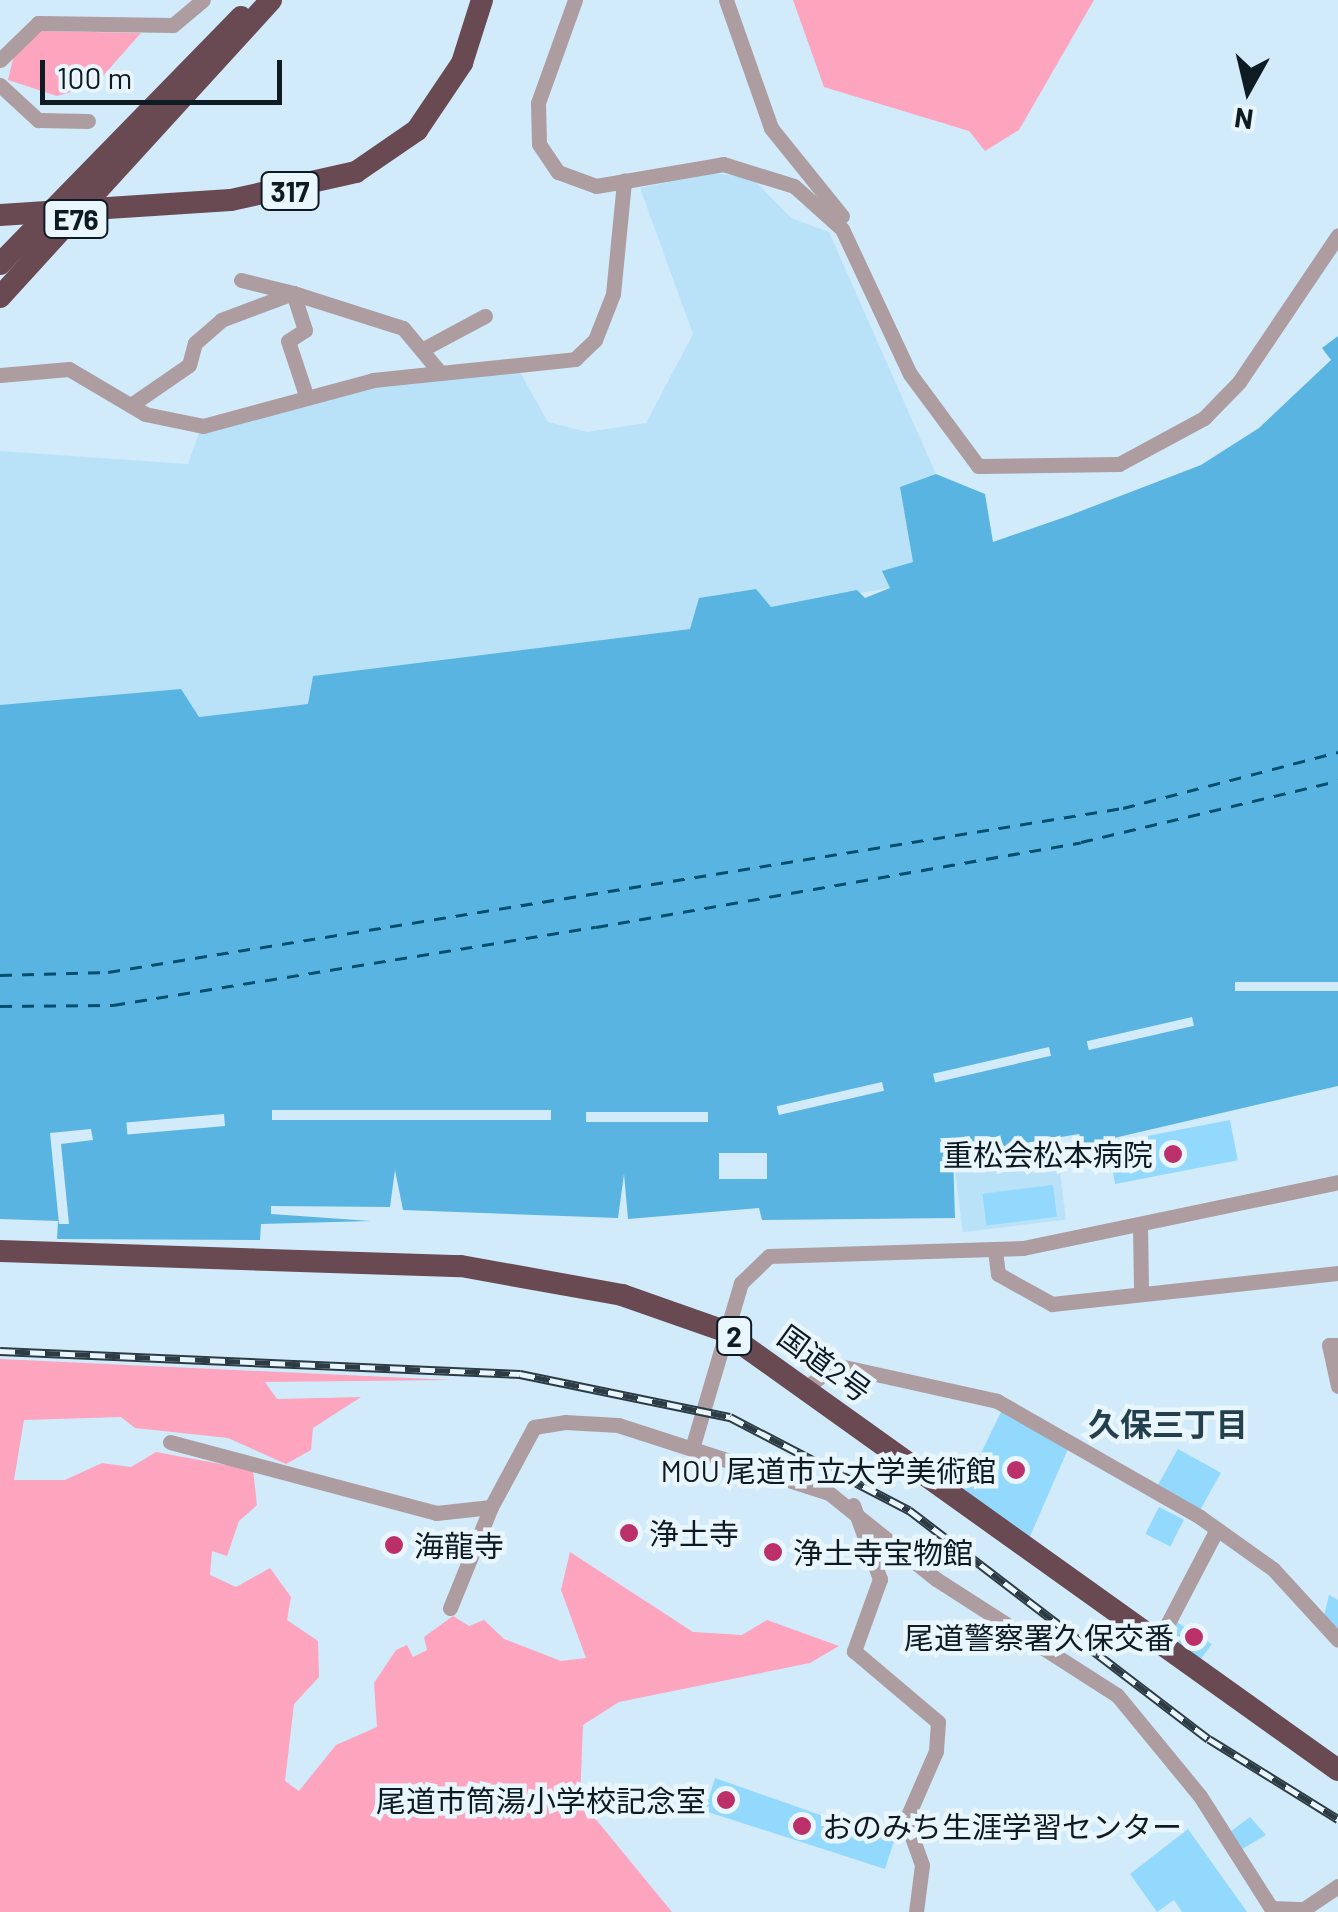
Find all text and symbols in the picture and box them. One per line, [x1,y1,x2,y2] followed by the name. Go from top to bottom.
[45,40,288,102] scale bar
[1198,40,1298,140] north arrow
[57,59,132,95] text: 100 m
[1232,102,1255,138] text: N
[260,168,320,214] road number: 317
[41,196,111,242] road number: E76
[943,1136,1153,1172] place label: 重松会松本病院
[1162,1143,1184,1165] marker: 重松会松本病院
[714,1313,754,1359] road number: 2
[772,1317,878,1409] street label: 国道2号
[1088,1404,1248,1442] district label: 久保三丁目
[660,1452,996,1488] place label: MOU 尾道市立大学美術館
[1005,1459,1027,1481] marker: MOU 尾道市立大学美術館
[649,1515,739,1551] place label: 浄土寺
[618,1522,640,1544] marker: 浄土寺
[414,1527,504,1563] place label: 海龍寺
[383,1534,405,1556] marker: 海龍寺
[793,1534,973,1570] place label: 浄土寺宝物館
[762,1541,784,1563] marker: 浄土寺宝物館
[904,1619,1174,1655] place label: 尾道警察署久保交番
[1183,1626,1205,1648] marker: 尾道警察署久保交番
[376,1782,706,1818] place label: 尾道市筒湯小学校記念室
[715,1789,737,1811] marker: 尾道市筒湯小学校記念室
[822,1808,1182,1844] place label: おのみち生涯学習センター
[791,1815,813,1837] marker: おのみち生涯学習センター

